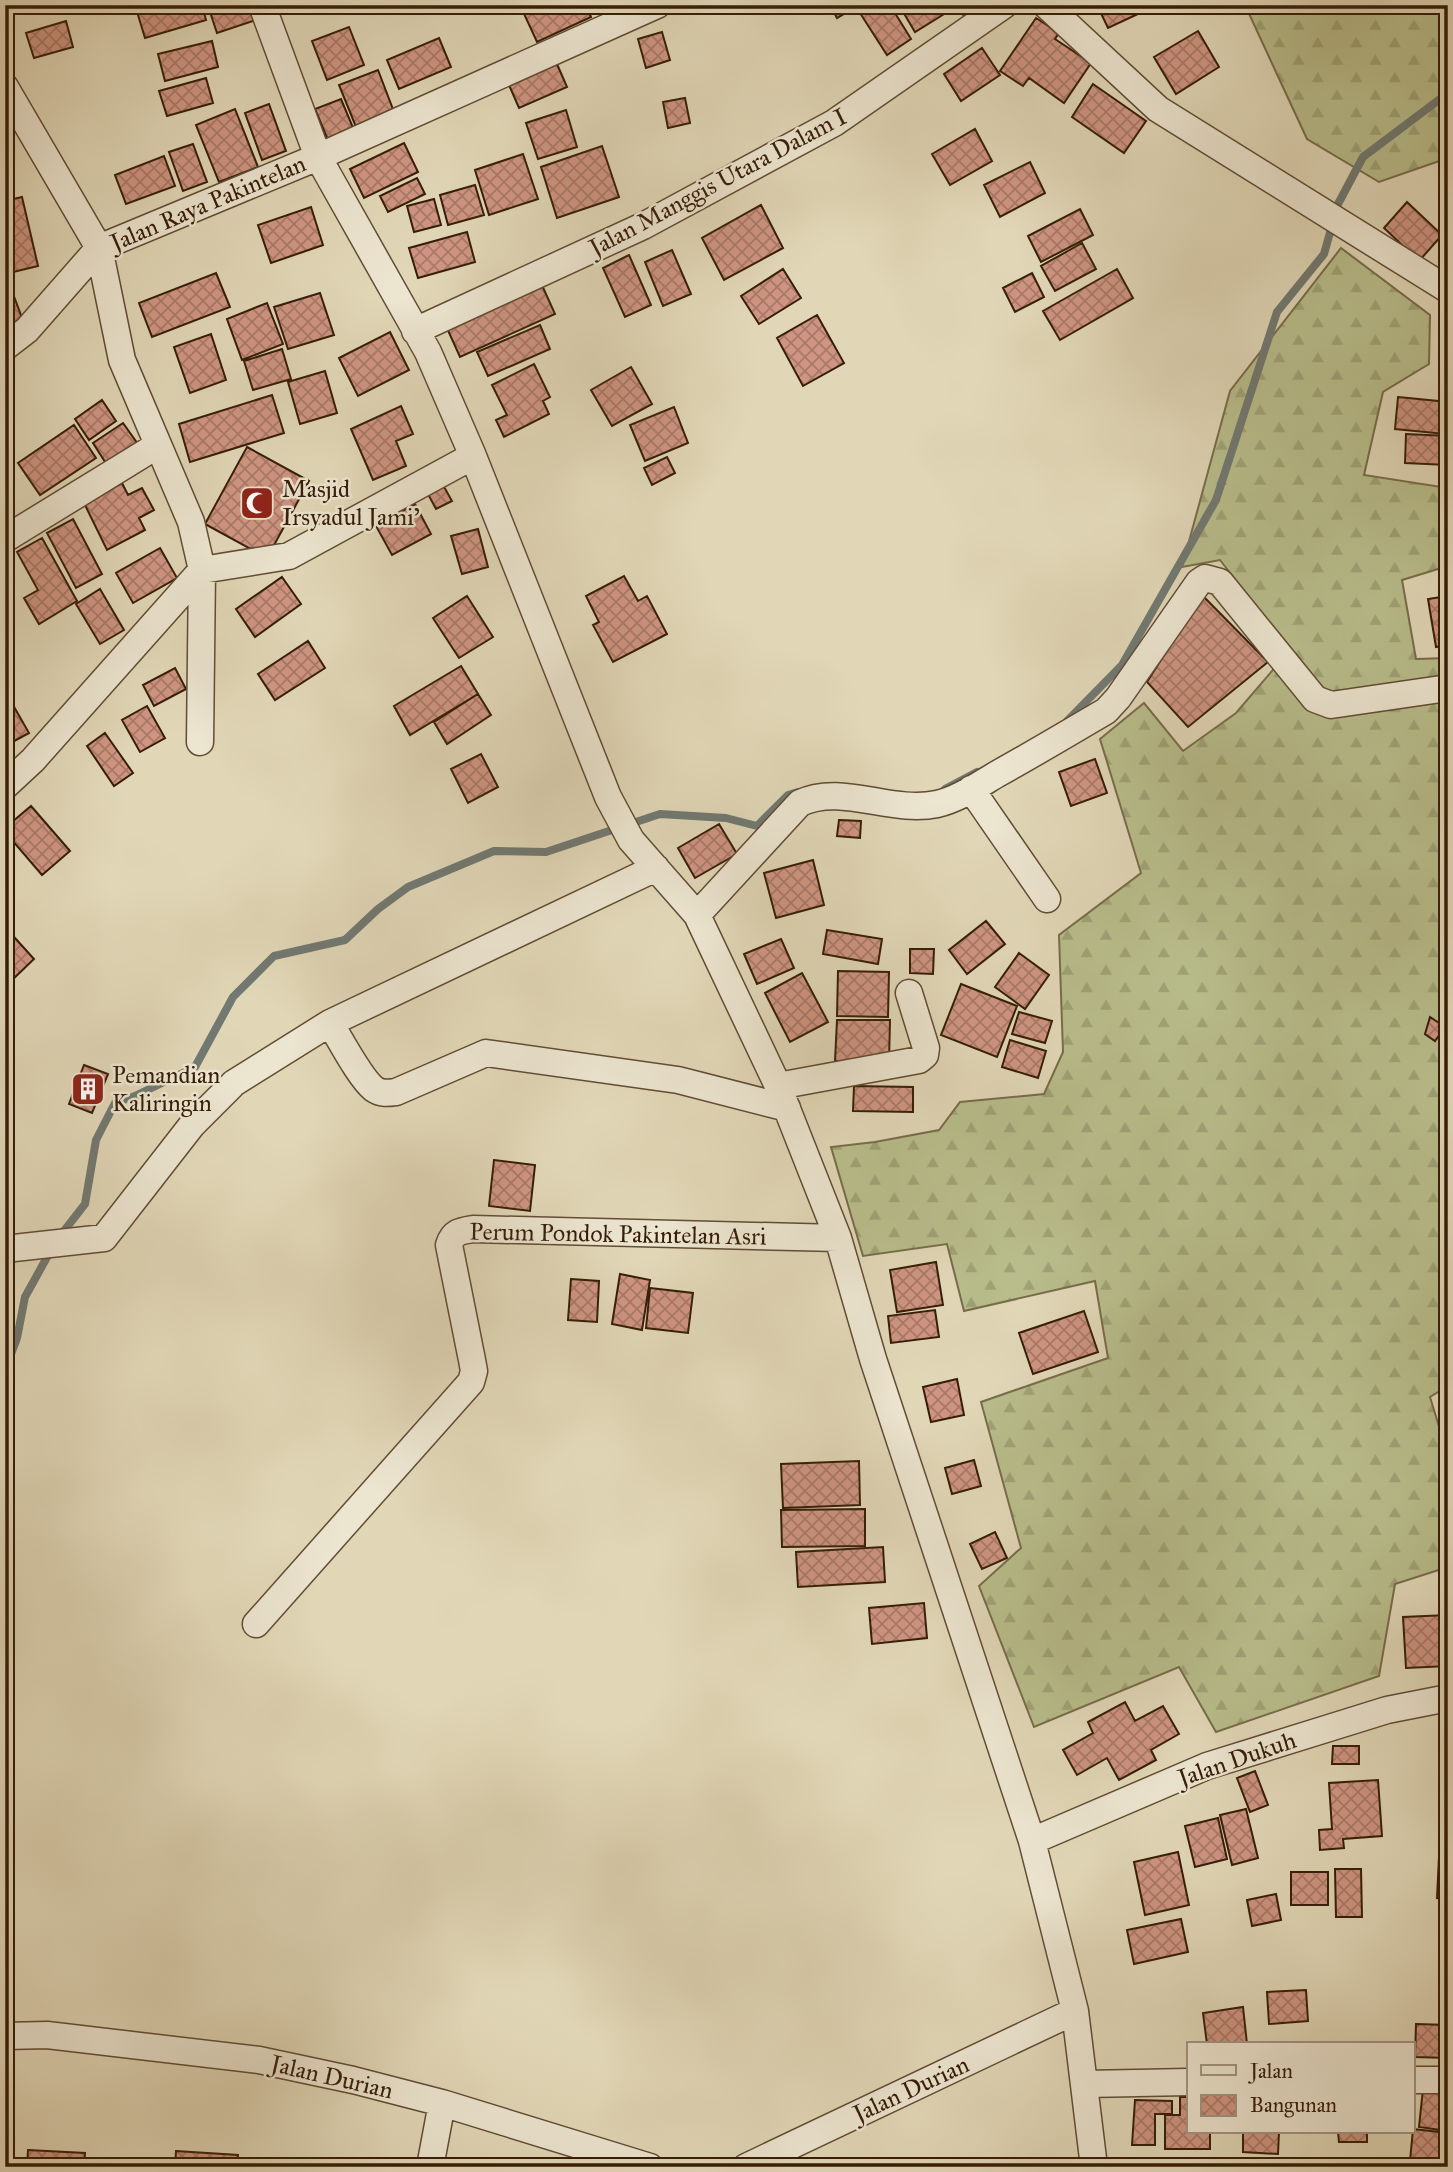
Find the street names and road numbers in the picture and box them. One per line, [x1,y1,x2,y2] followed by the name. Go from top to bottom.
[581,101,852,264] street label: Jalan Manggis Utara Dalam I
[103,148,310,259] street label: Jalan Raya Pakintelan
[469,1216,767,1252] street label: Perum Pondok Pakintelan Asri
[1171,1725,1300,1794] street label: Jalan Dukuh
[265,2048,396,2106] street label: Jalan Durian
[846,2049,974,2130] street label: Jalan Durian

